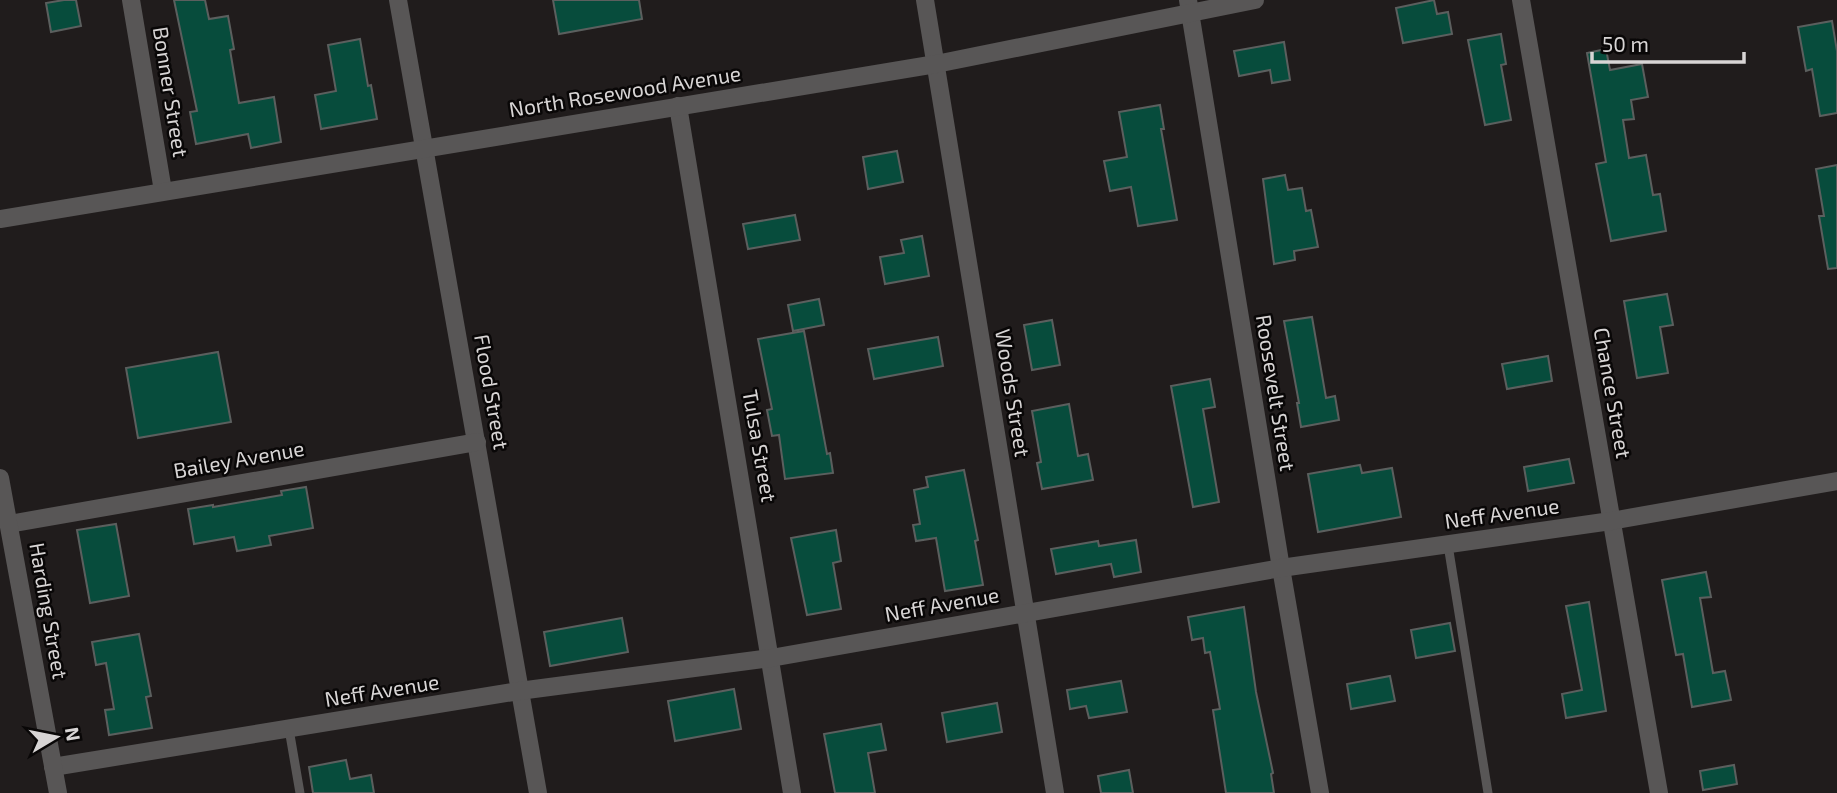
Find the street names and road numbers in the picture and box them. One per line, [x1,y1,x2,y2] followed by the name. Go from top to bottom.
[149,25,194,159] street label: Bonner Street
[507,60,743,121] street label: North Rosewood Avenue
[1252,313,1301,473] street label: Roosevelt Street
[1590,325,1637,460] street label: Chance Street
[991,327,1036,458] street label: Woods Street
[470,332,515,451] street label: Flood Street
[738,388,783,504] street label: Tulsa Street
[171,435,306,482] street label: Bailey Avenue
[1443,492,1561,533] street label: Neff Avenue
[25,541,74,681] street label: Harding Street
[883,581,1001,626] street label: Neff Avenue
[323,668,441,711] street label: Neff Avenue

